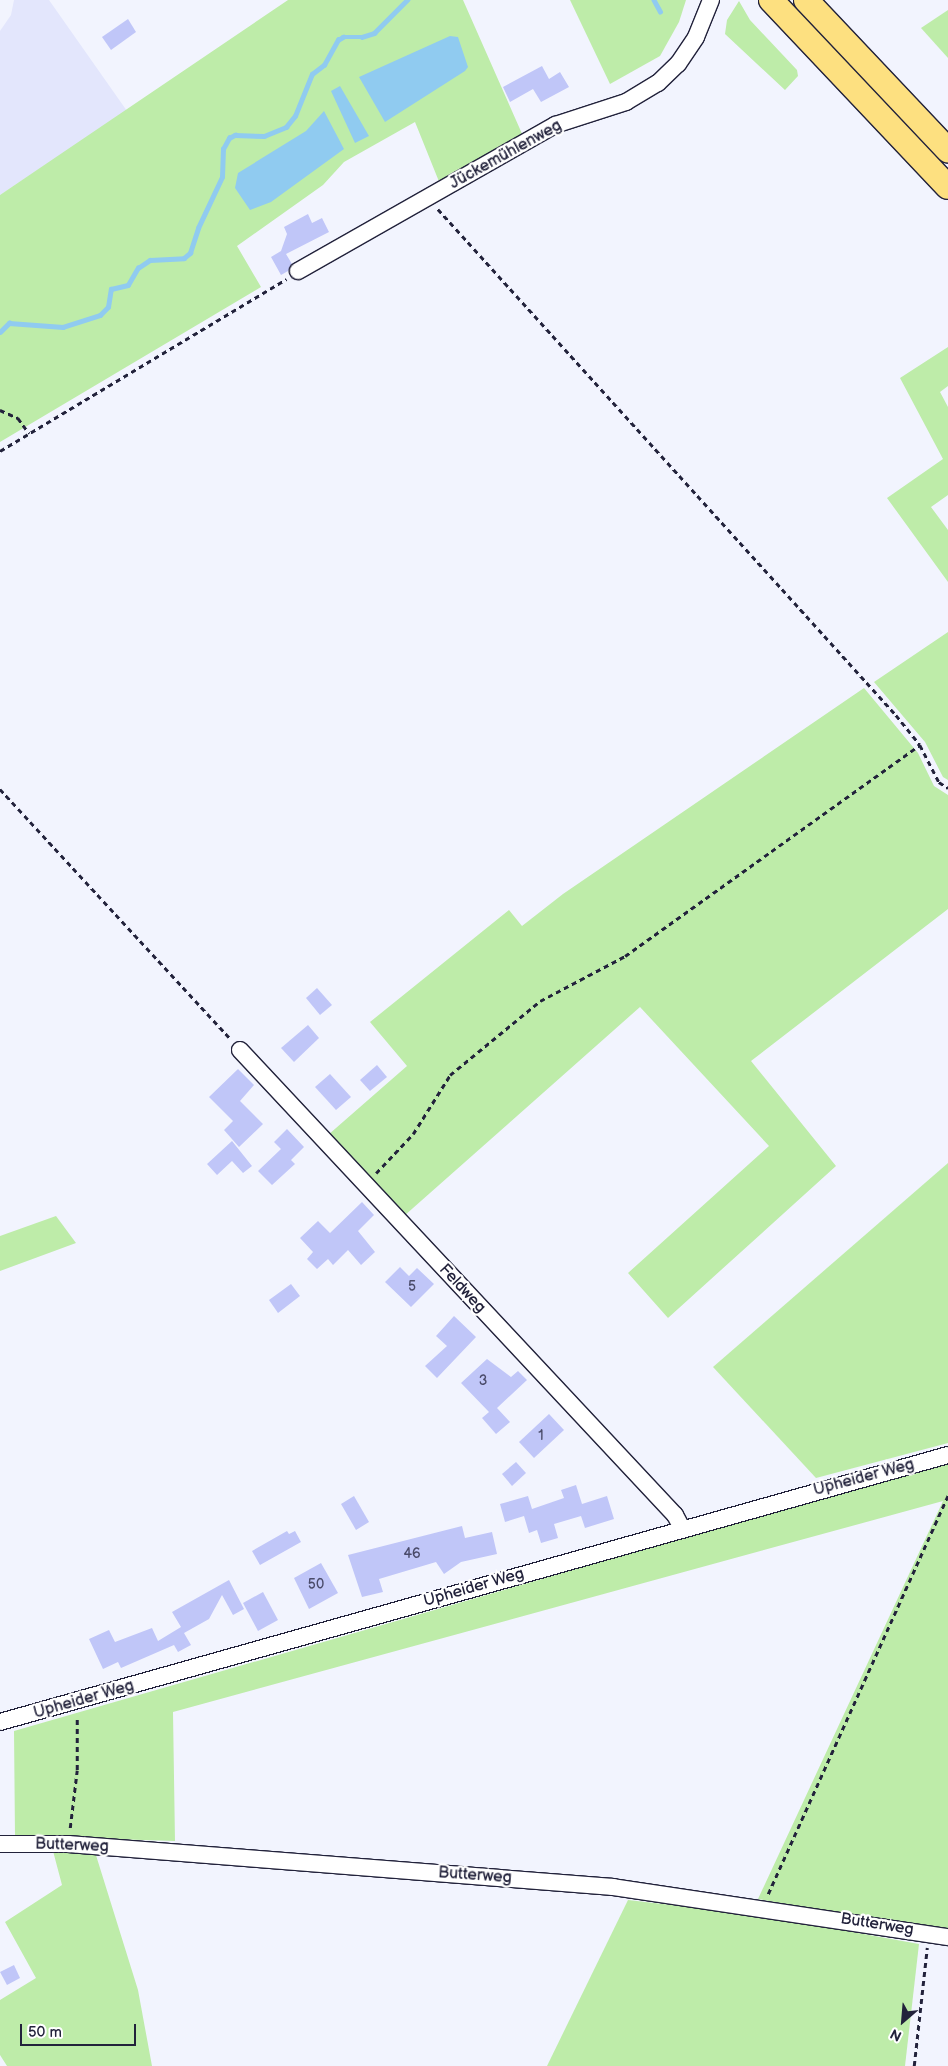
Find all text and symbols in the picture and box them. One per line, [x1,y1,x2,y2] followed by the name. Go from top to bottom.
[447,116,565,194] street label: Jückemühlenweg
[435,1261,489,1317] street label: Feldweg
[408,1279,416,1295] house number: 5
[479,1373,487,1389] house number: 3
[538,1428,544,1444] house number: 1
[811,1455,917,1501] street label: Upheider Weg
[403,1546,421,1562] house number: 46
[421,1564,527,1612] street label: Upheider Weg
[308,1577,324,1593] house number: 50
[31,1676,137,1724] street label: Upheider Weg
[35,1835,109,1857] street label: Butterweg
[438,1864,512,1888] street label: Butterweg
[839,1910,915,1940] street label: Butterweg
[878,1996,928,2046] north arrow
[22,2014,139,2046] scale bar
[28,2023,62,2042] text: 50 m
[887,2025,905,2045] text: N

